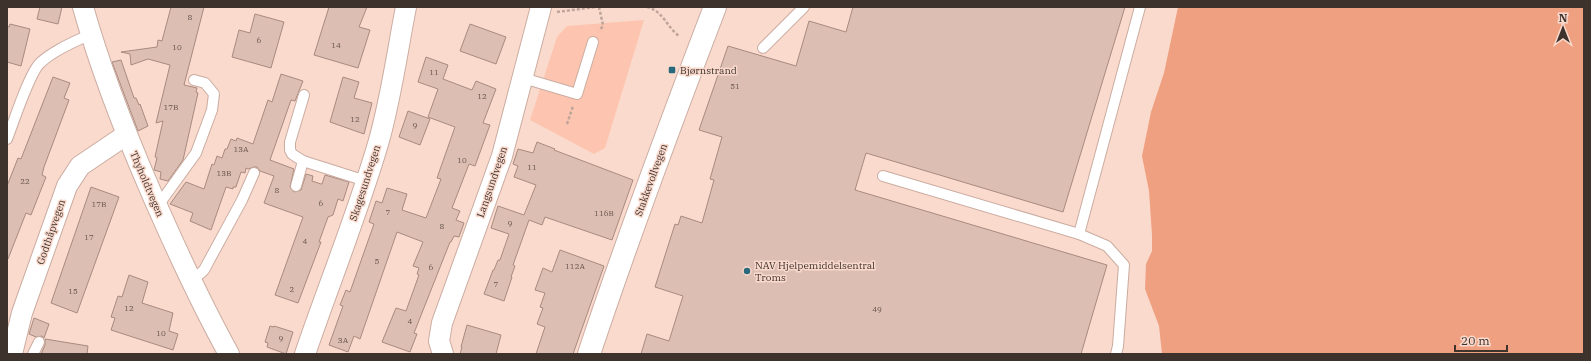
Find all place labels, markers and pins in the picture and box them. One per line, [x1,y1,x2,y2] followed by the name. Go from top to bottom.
[680,64,737,77] place label: Bjørnstrand
[667,65,677,75] marker: Bjørnstrand
[755,259,875,284] place label: NAV Hjelpemiddelsentral Troms
[742,266,752,276] marker: NAV Hjelpemiddelsentral Troms

